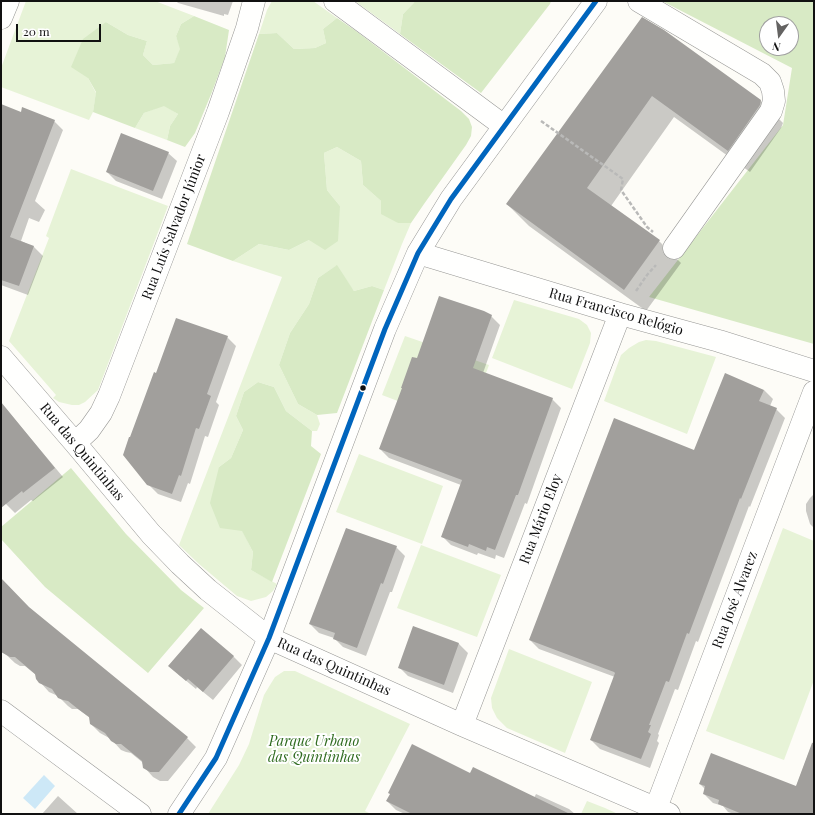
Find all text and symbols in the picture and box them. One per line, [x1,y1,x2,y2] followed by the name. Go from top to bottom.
[18,16,103,42] scale bar
[759,16,799,56] north arrow
[23,23,50,39] text: 20 m
[771,39,782,55] text: N
[138,152,210,302] street label: Rua Luís Salvador Júnior
[547,285,685,339] street label: Rua Francisco Relógio
[358,383,368,393] unlabelled marker
[36,400,128,504] street label: Rua das Quintinhas
[516,472,566,566] street label: Rua Mário Eloy
[709,549,761,651] street label: Rua José Alvarez
[275,634,393,700] street label: Rua das Quintinhas
[268,734,360,766] park label: Parque Urbano das Quintinhas

